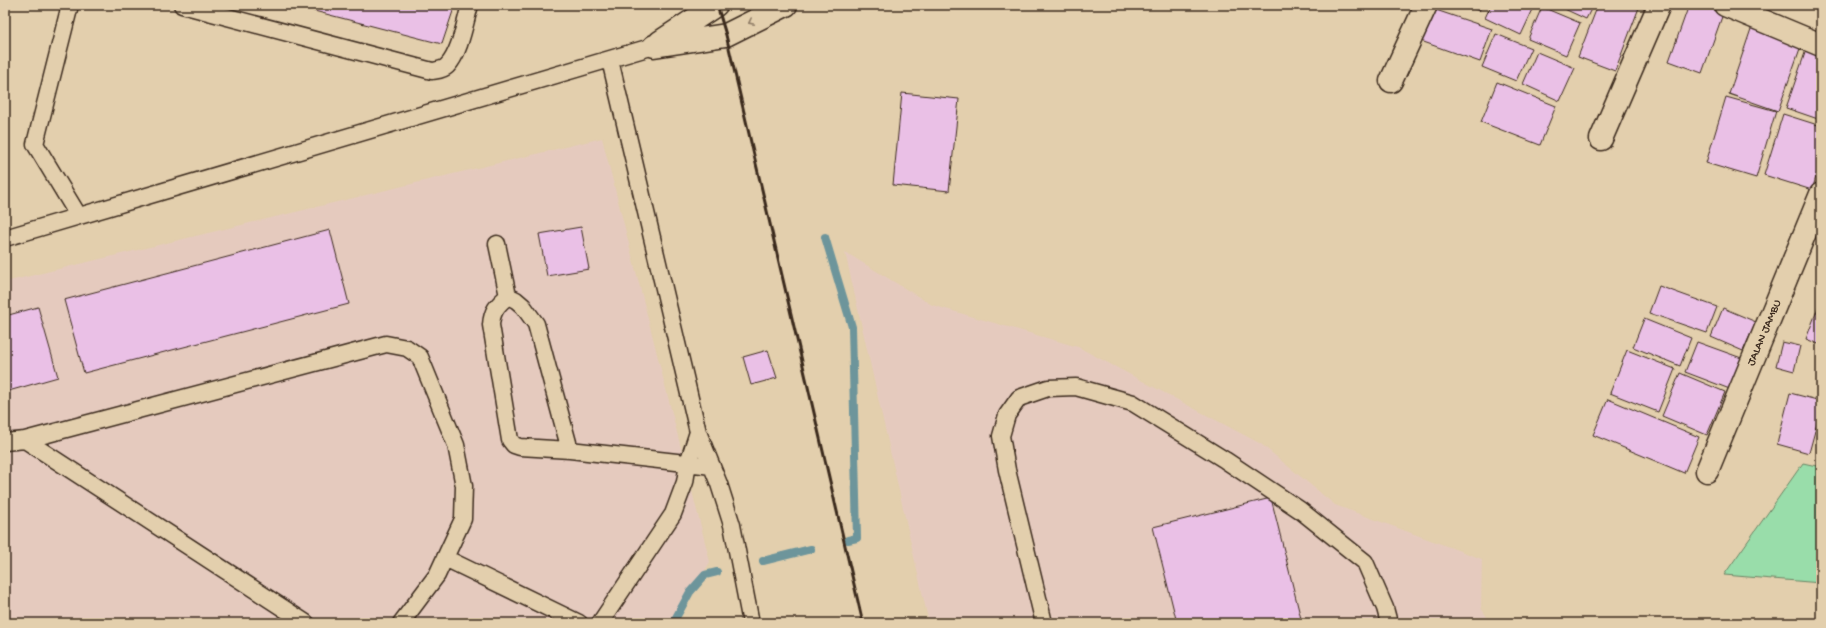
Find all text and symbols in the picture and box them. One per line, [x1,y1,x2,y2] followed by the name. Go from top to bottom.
[747,18,755,25] one-way arrow
[1745,298,1785,368] street label: JALAN JAMBU

